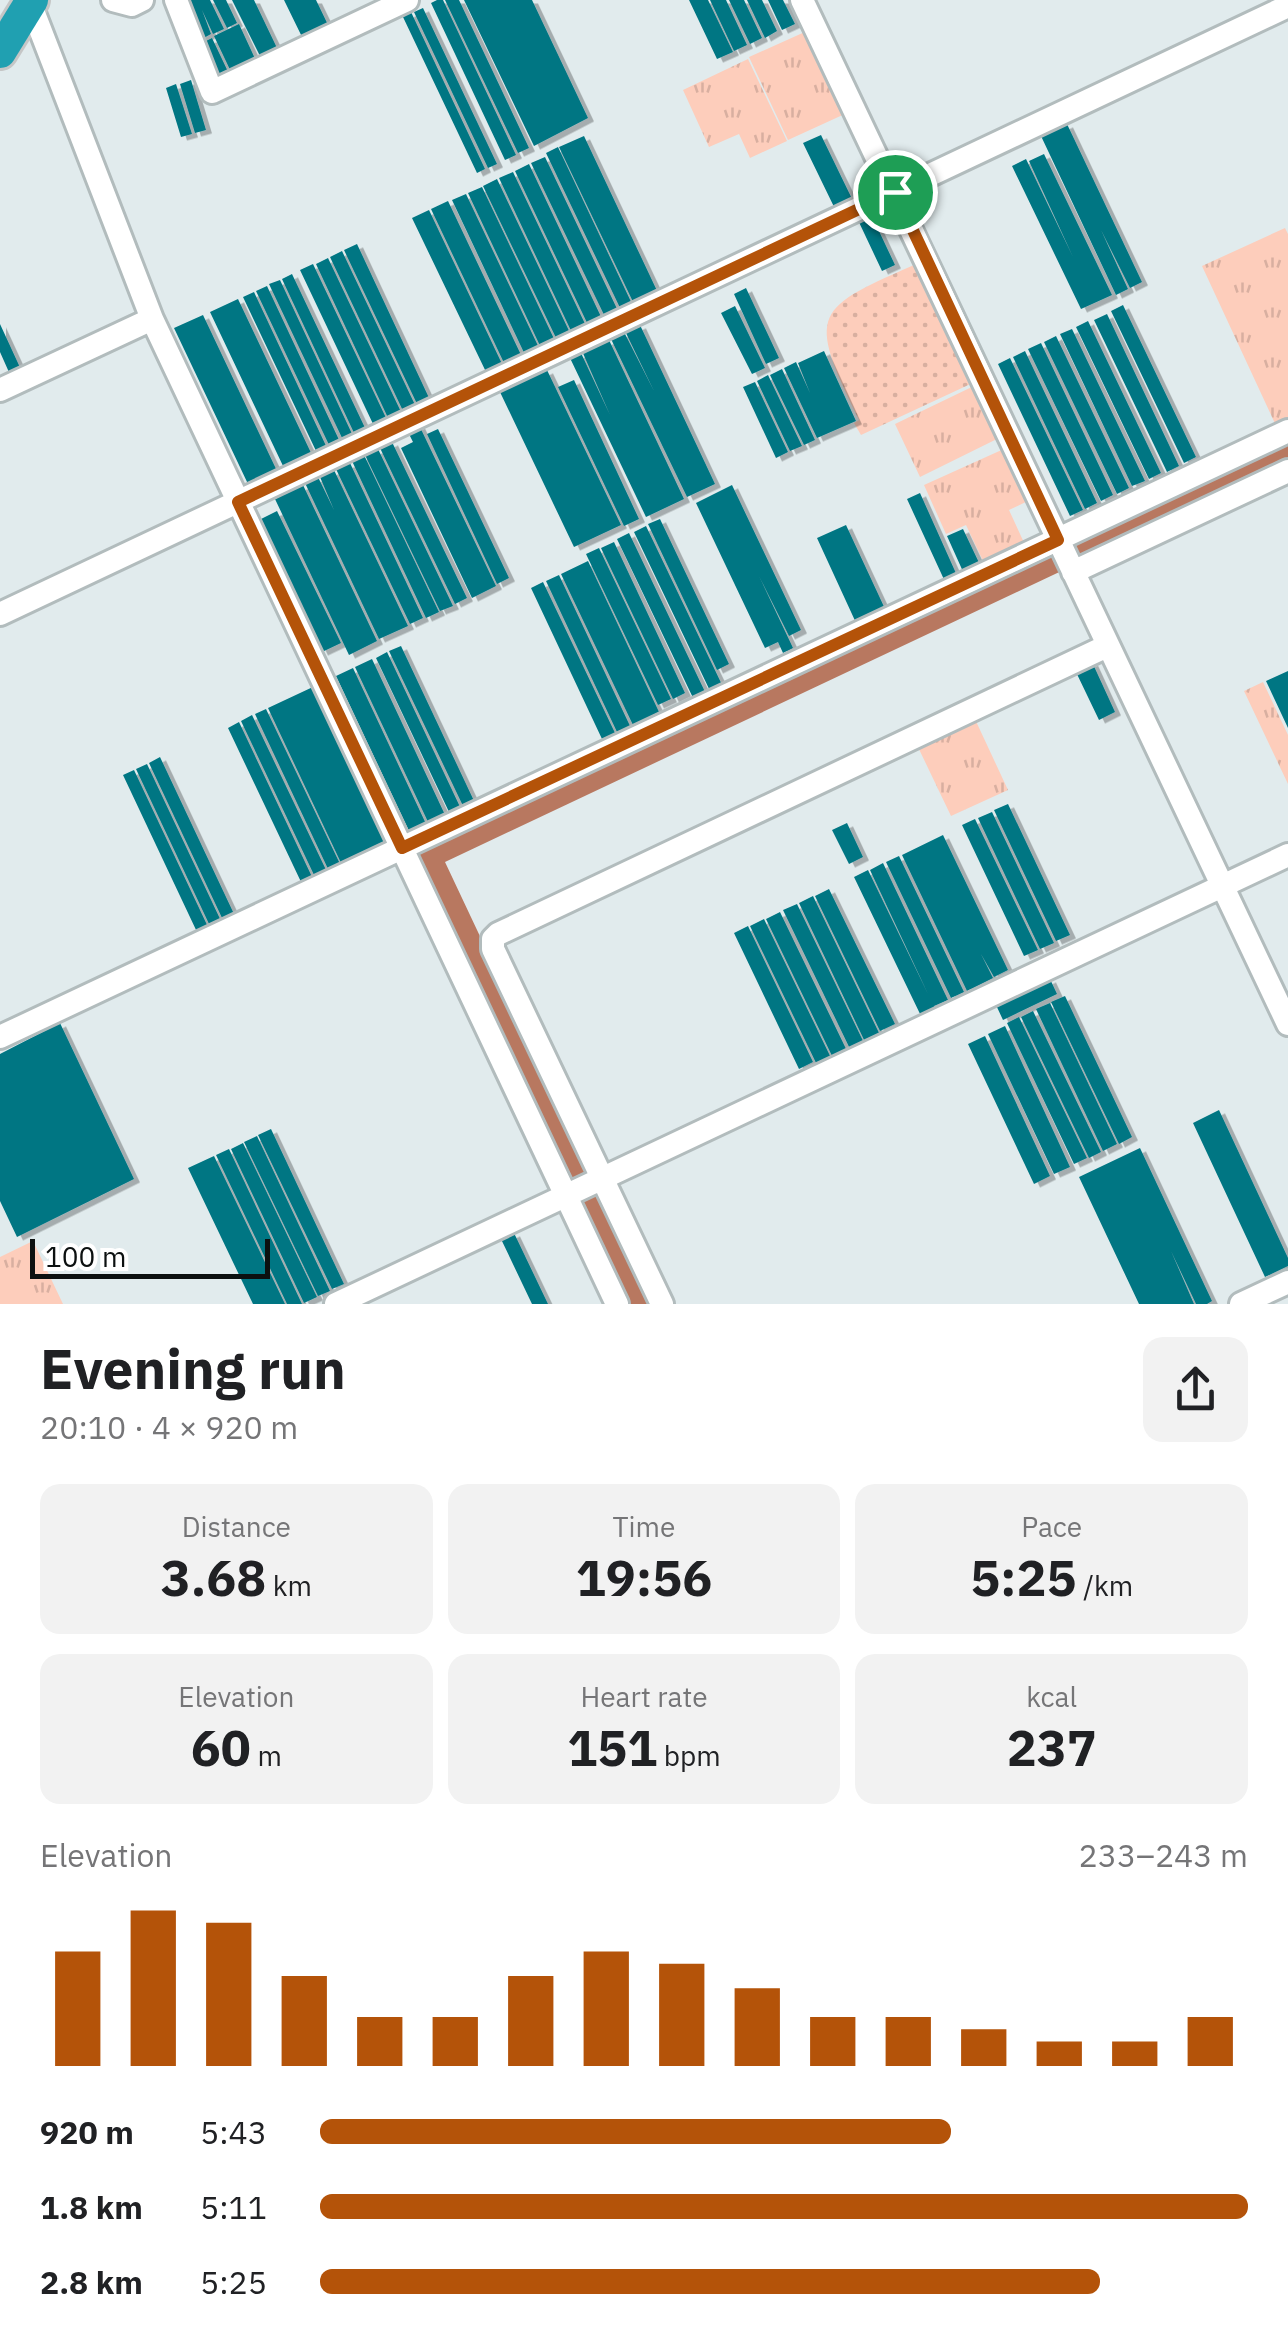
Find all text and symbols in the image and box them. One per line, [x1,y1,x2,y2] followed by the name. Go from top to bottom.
[853,150,938,235] pin
[868,165,923,220] icon: arrive
[30,1234,270,1278] scale bar
[45,1238,126,1275] text: 100 m
[40,1333,346,1404] text: Evening run
[1143,1337,1248,1442] button: share
[40,1406,298,1448] text: 20:10 · 4 × 920 m
[182,1508,291,1545] text: Distance
[613,1508,675,1545] text: Time
[1021,1508,1082,1545] text: Pace
[161,1545,266,1610] text: 3.68
[576,1545,712,1610] text: 19:56
[970,1545,1077,1610] text: 5:25
[266,1567,312,1604] text: km
[1077,1567,1133,1604] text: /km
[178,1678,294,1715] text: Elevation
[580,1678,708,1715] text: Heart rate
[1026,1678,1077,1715] text: kcal
[191,1715,251,1780] text: 60
[567,1715,657,1780] text: 151
[1007,1715,1097,1780] text: 237
[251,1737,282,1774] text: m
[657,1737,721,1774] text: bpm
[40,1834,173,1876] text: Elevation
[1078,1834,1248,1876] text: 233–243 m
[40,2111,134,2153] text: 920 m
[200,2111,267,2153] text: 5:43
[40,2186,143,2228] text: 1.8 km
[200,2186,267,2228] text: 5:11
[40,2261,143,2303] text: 2.8 km
[200,2261,267,2303] text: 5:25

